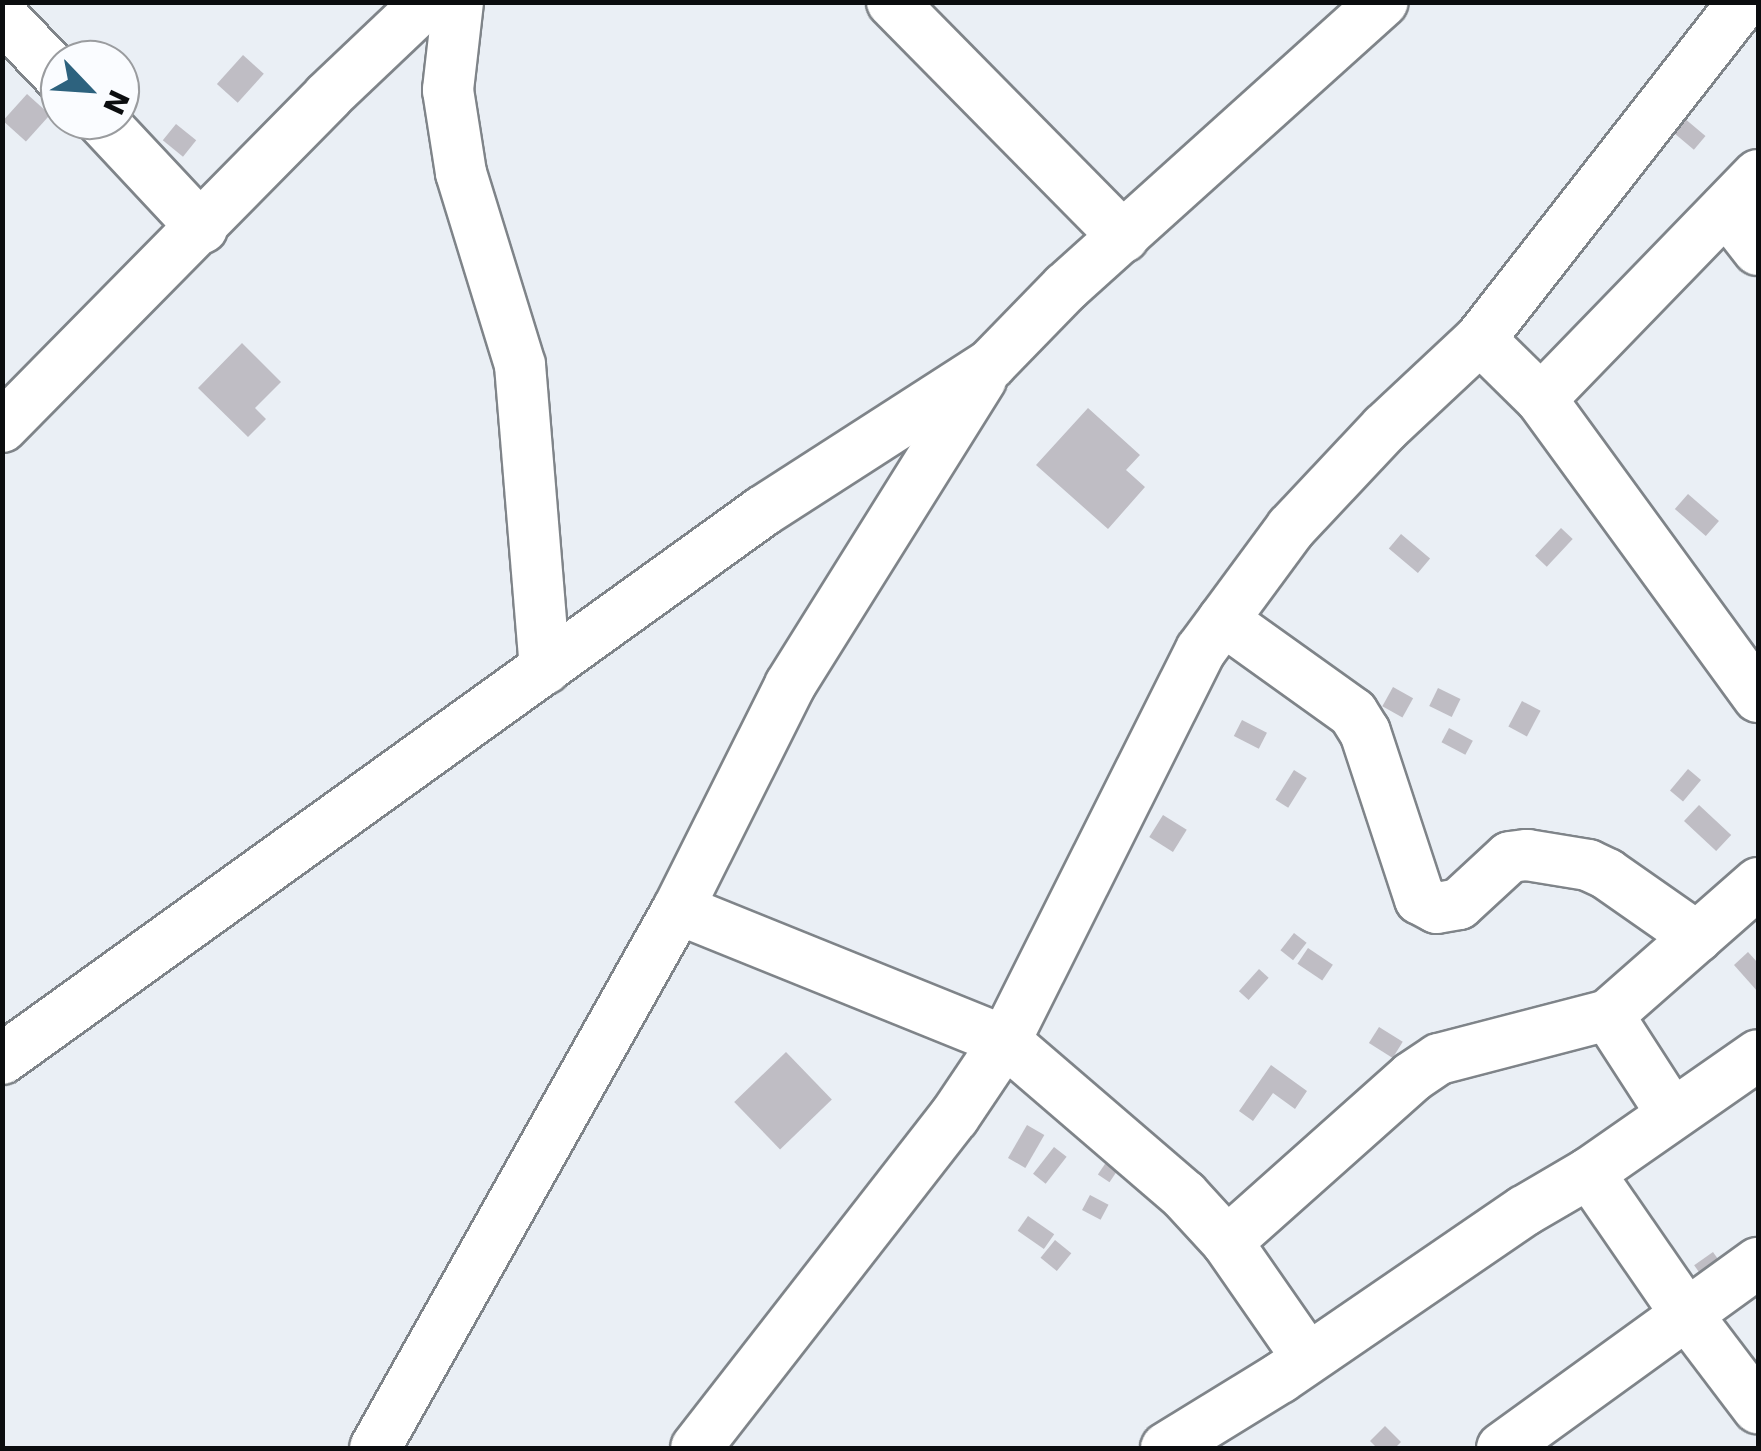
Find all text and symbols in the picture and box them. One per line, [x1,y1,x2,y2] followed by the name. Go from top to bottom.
[40,40,140,140] north arrow
[96,84,136,120] text: N

